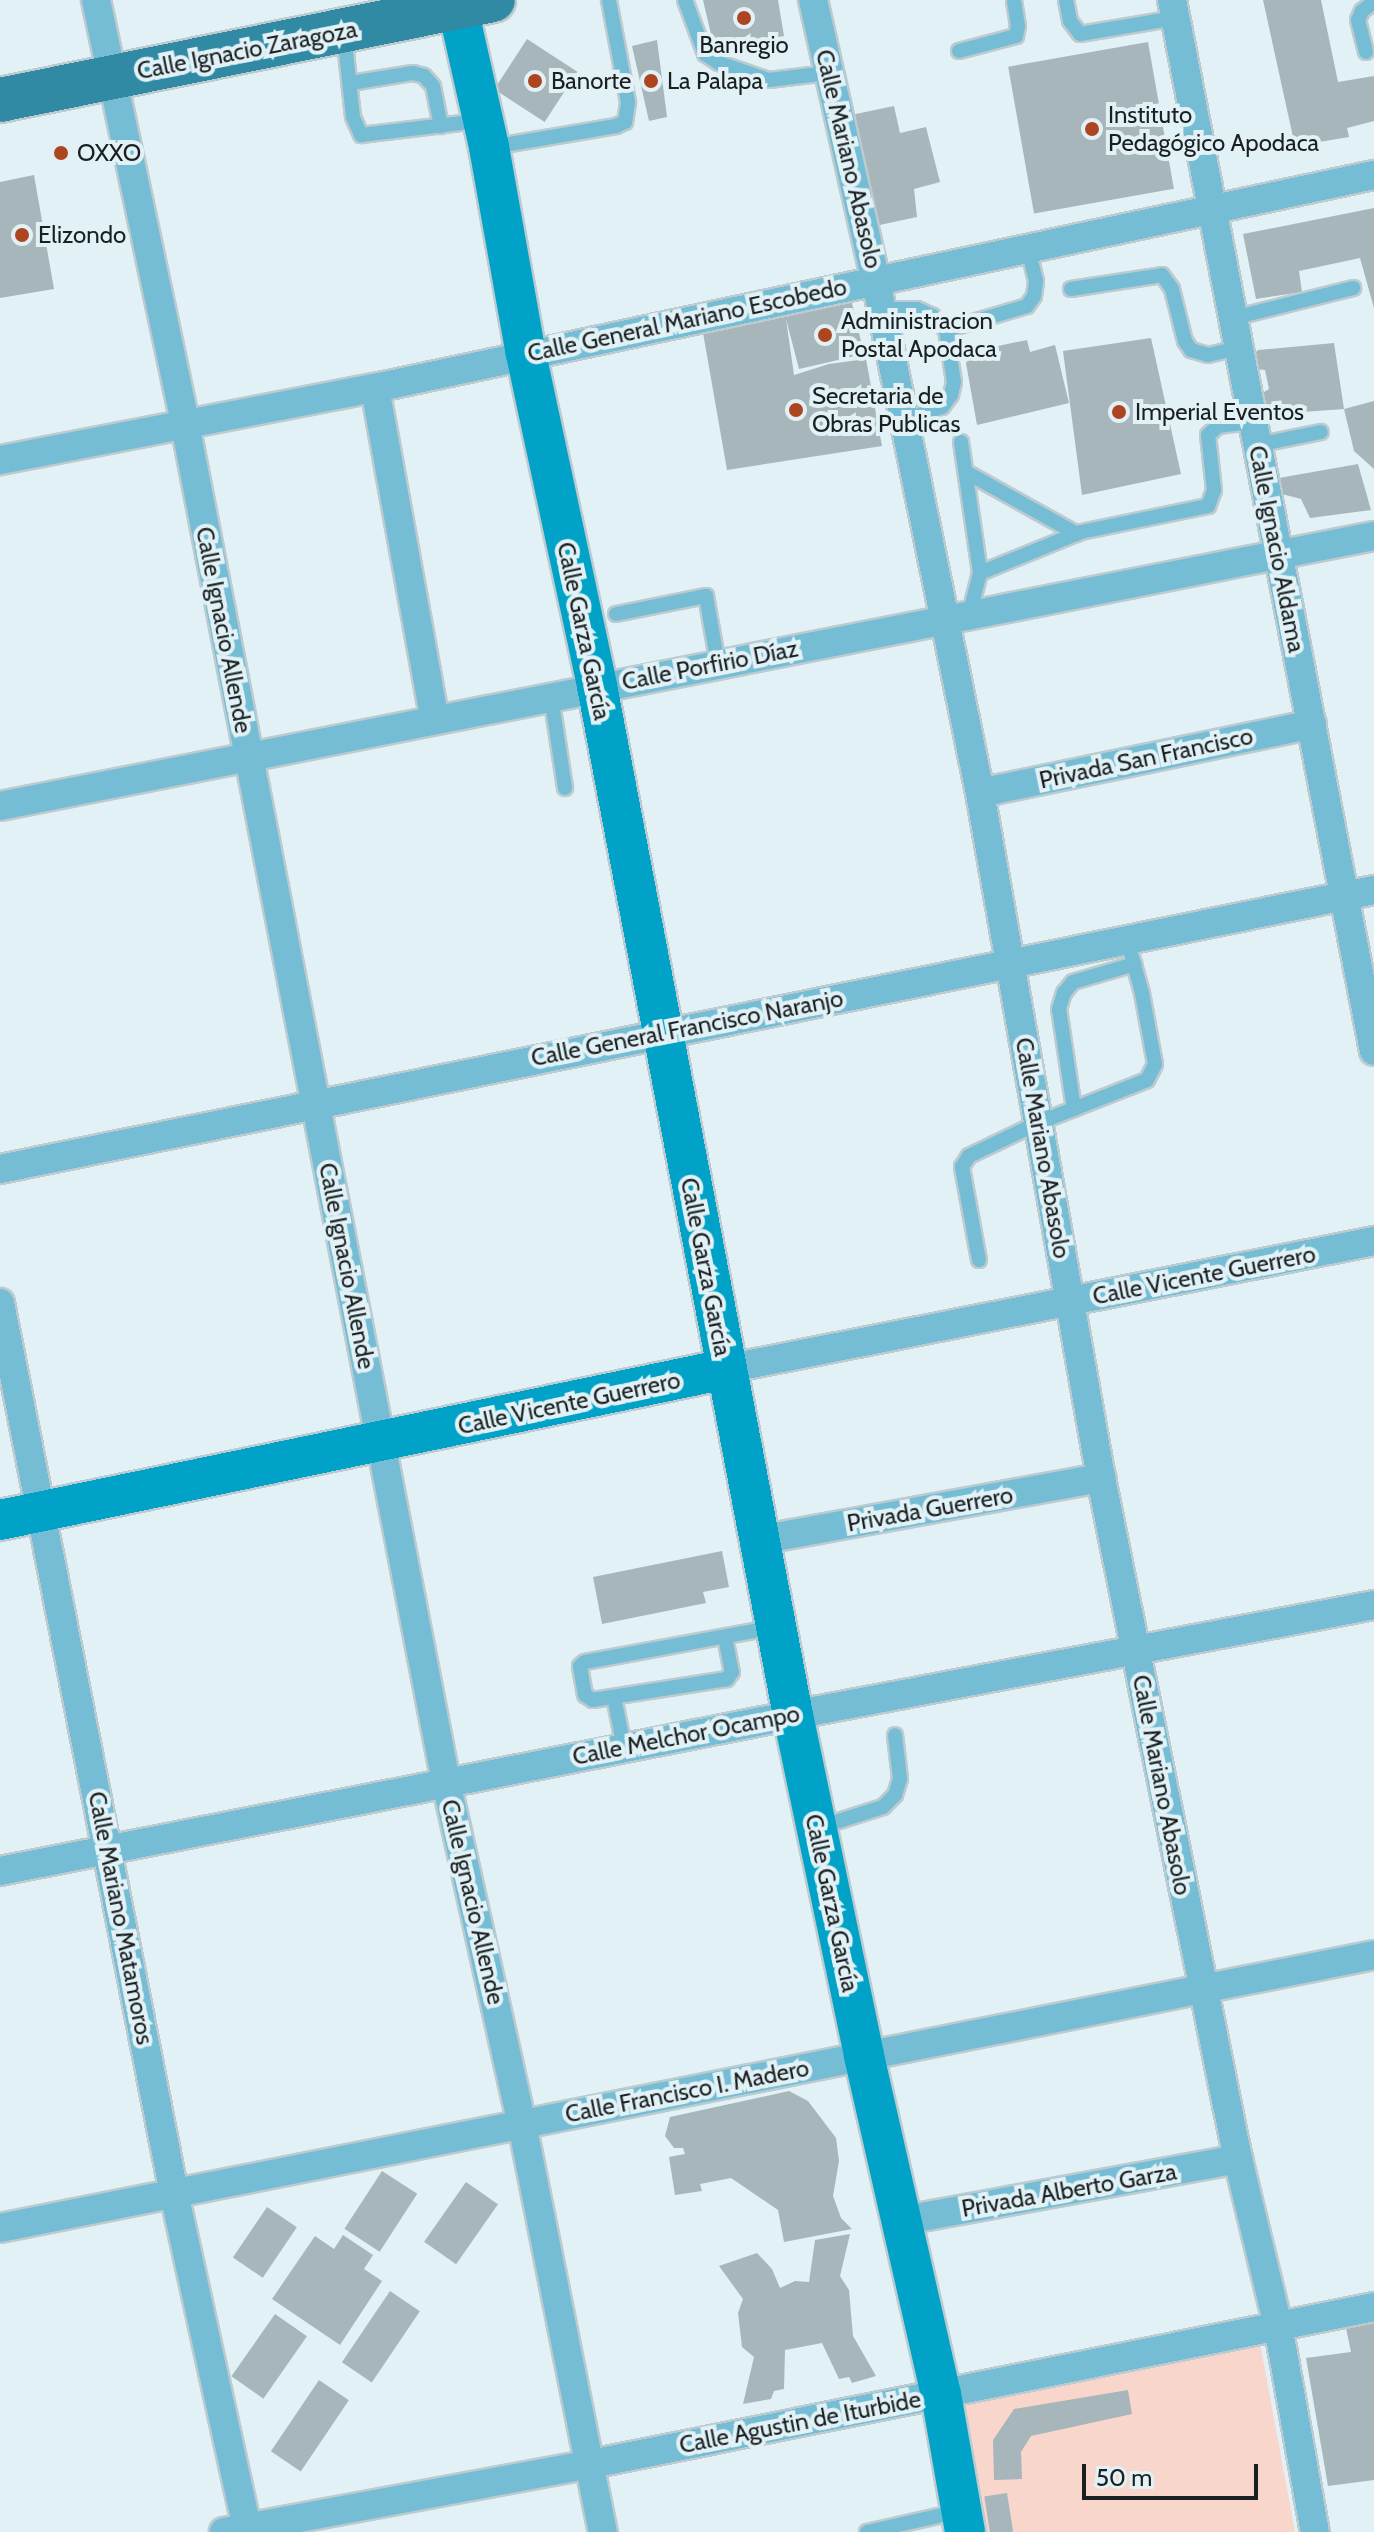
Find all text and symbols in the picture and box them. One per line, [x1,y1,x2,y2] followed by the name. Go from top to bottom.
[735,9,753,27] marker: Banregio
[135,15,359,85] street label: Calle Ignacio Zaragoza
[699,31,789,59] place label: Banregio
[810,47,888,271] street label: Calle Mariano Abasolo
[551,67,631,95] place label: Banorte
[667,67,763,95] place label: La Palapa
[526,72,544,90] marker: Banorte
[642,72,660,90] marker: La Palapa
[1108,101,1319,157] place label: Instituto Pedagógico Apodaca
[1083,120,1101,138] marker: Instituto Pedagógico Apodaca
[77,139,141,167] place label: OXXO
[52,144,70,162] marker: OXXO
[38,221,126,249] place label: Elizondo
[13,226,31,244] marker: Elizondo
[525,272,849,368] street label: Calle General Mariano Escobedo
[841,307,997,363] place label: Administracion Postal Apodaca
[816,326,834,344] marker: Administracion Postal Apodaca
[812,382,961,438] place label: Secretaria de Obras Publicas
[1135,398,1304,426] place label: Imperial Eventos
[787,401,805,419] marker: Secretaria de Obras Publicas
[1110,403,1128,421] marker: Imperial Eventos
[1243,443,1311,655] street label: Calle Ignacio Aldama
[190,524,258,736] street label: Calle Ignacio Allende
[551,539,617,723] street label: Calle Garza García
[619,634,801,696] street label: Calle Porfirio Díaz
[1037,721,1255,795] street label: Privada San Francisco
[529,984,845,1072] street label: Calle General Francisco Naranjo
[1009,1035,1077,1261] street label: Calle Mariano Abasolo
[313,1160,381,1372] street label: Calle Ignacio Allende
[675,1175,737,1359] street label: Calle Garza García
[1090,1239,1318,1311] street label: Calle Vicente Guerrero
[455,1365,683,1441] street label: Calle Vicente Guerrero
[845,1480,1015,1538] street label: Privada Guerrero
[1127,1672,1197,1898] street label: Calle Mariano Abasolo
[570,1699,802,1771] street label: Calle Melchor Ocampo
[82,1789,160,2047] street label: Calle Mariano Matamoros
[435,1797,511,2007] street label: Calle Ignacio Allende
[799,1811,865,1995] street label: Calle Garza García
[563,2053,811,2129] street label: Calle Francisco I. Madero
[959,2157,1179,2223] street label: Privada Alberto Garza
[677,2384,923,2460] street label: Calle Agustin de Iturbide
[1086,2448,1262,2498] scale bar
[1096,2463,1152,2492] text: 50 m

